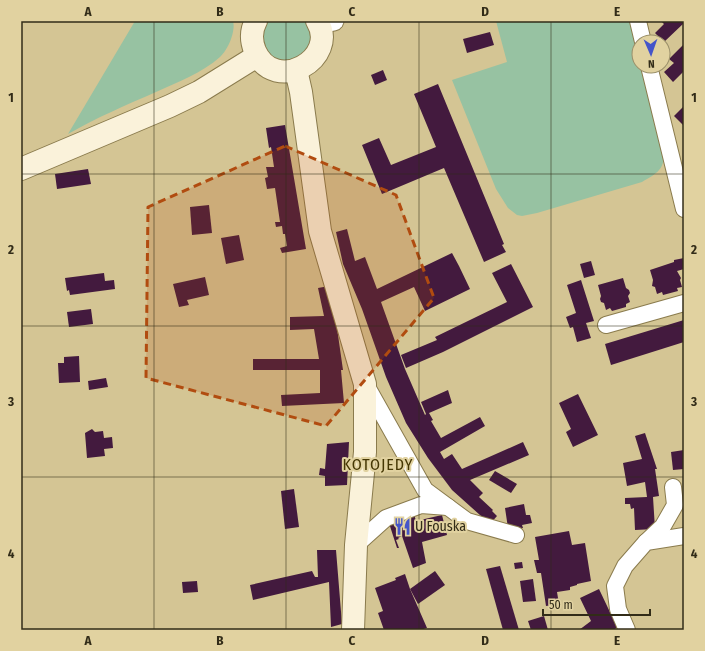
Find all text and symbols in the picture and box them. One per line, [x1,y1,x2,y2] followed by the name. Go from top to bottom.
[83,4,92,19] text: A
[216,4,224,19] text: B
[349,4,356,19] text: C
[481,4,489,19] text: D
[614,4,620,19] text: E
[631,34,671,74] north arrow
[648,57,655,70] text: N
[8,90,14,105] text: 1
[691,90,697,105] text: 1
[7,242,14,257] text: 2
[690,242,697,257] text: 2
[7,394,14,409] text: 3
[690,394,697,409] text: 3
[342,455,414,474] district label: KOTOJEDY
[392,516,412,536] restaurant icon: U Fouska
[415,518,466,535] place label: U Fouska
[8,546,15,561] text: 4
[691,546,698,561] text: 4
[543,591,650,617] scale bar
[549,598,573,612] text: 50 m
[83,633,92,648] text: A
[216,633,224,648] text: B
[349,633,356,648] text: C
[481,633,489,648] text: D
[614,633,620,648] text: E

